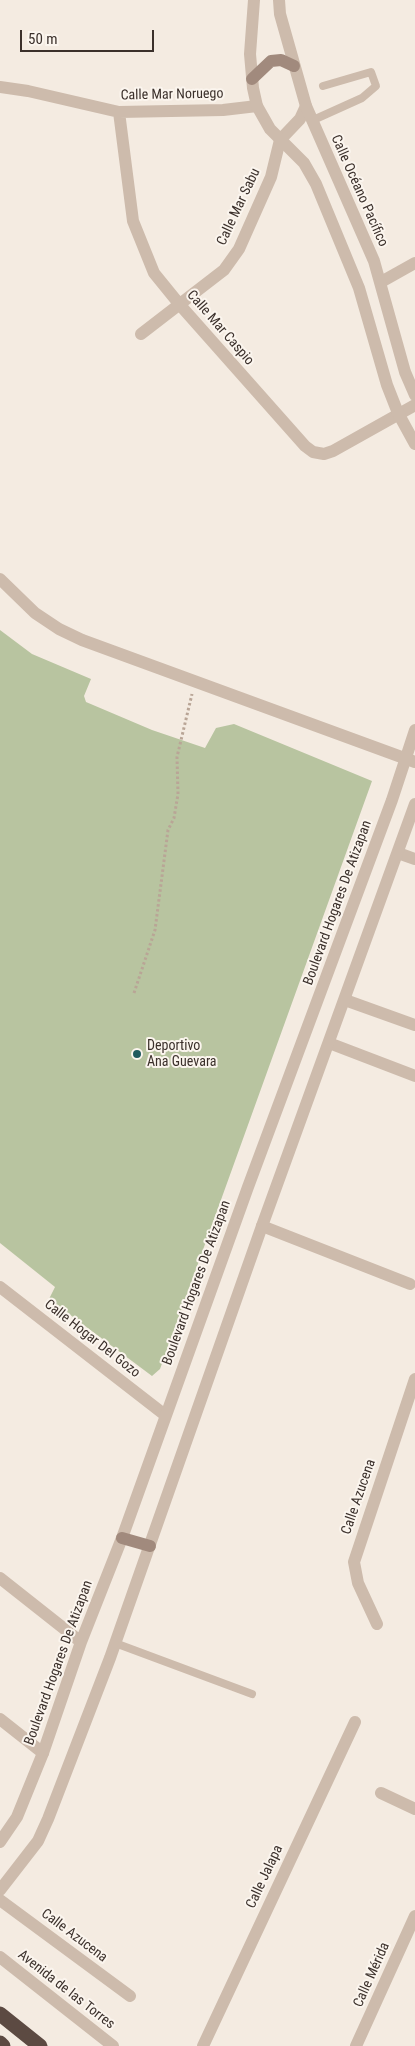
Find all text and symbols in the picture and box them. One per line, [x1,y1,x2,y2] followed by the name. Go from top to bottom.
[22,20,156,52] scale bar
[28,30,58,48] text: 50 m
[120,86,224,104] street label: Calle Mar Noruego
[327,133,391,249] street label: Calle Océano Pacífico
[214,166,264,248] street label: Calle Mar Sabu
[183,287,257,369] street label: Calle Mar Caspio
[300,818,376,988] street label: Boulevard Hogares De Atizapan
[147,1038,217,1070] place label: Deportivo Ana Guevara
[131,1048,143,1060] marker: Deportivo Ana Guevara
[159,1198,235,1368] street label: Boulevard Hogares De Atizapan
[41,1296,143,1382] street label: Calle Hogar Del Gozo
[338,1457,380,1537] street label: Calle Azucena
[21,1578,97,1748] street label: Boulevard Hogares De Atizapan
[243,1843,287,1911] street label: Calle Jalapa
[38,1906,110,1966] street label: Calle Azucena
[350,1940,394,2010] street label: Calle Mérida
[14,1947,118,2033] street label: Avenida de las Torres

